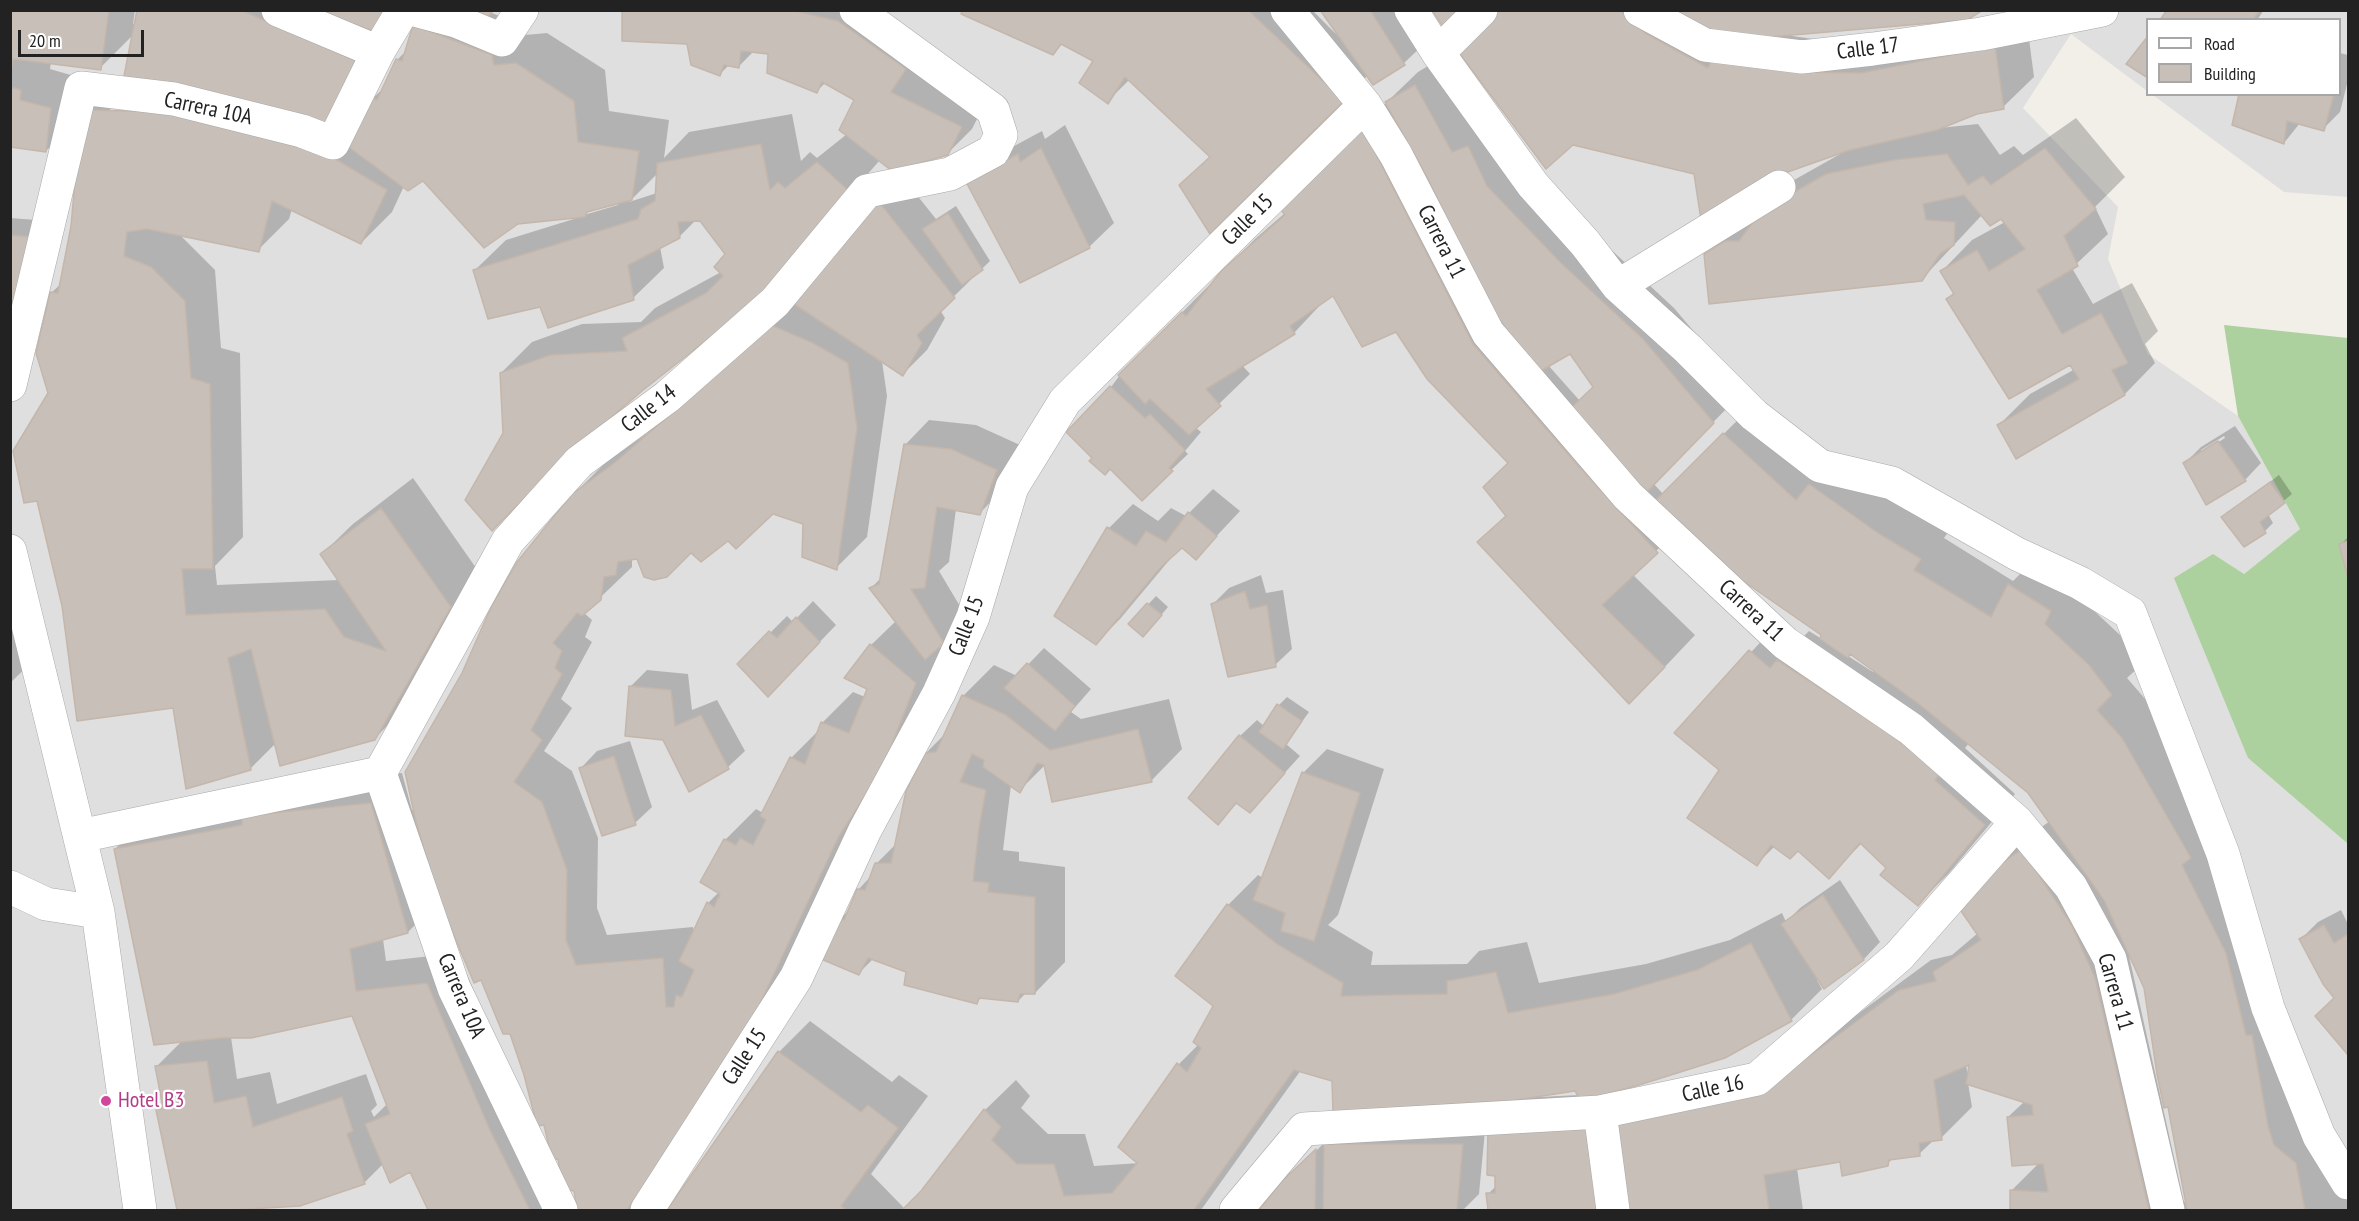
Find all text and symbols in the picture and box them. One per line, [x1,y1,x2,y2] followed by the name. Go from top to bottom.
[21,18,147,56] scale bar
[2146,18,2341,96] legend
[29,29,61,52] text: 20 m
[1835,32,1901,66] street label: Calle 17
[2204,32,2235,55] text: Road
[2204,62,2256,85] text: Building
[162,87,254,131] street label: Carrera 10A
[1217,189,1279,251] street label: Calle 15
[1411,201,1471,283] street label: Carrera 11
[616,379,682,439] street label: Calle 14
[1713,574,1789,648] street label: Carrera 11
[943,592,991,660] street label: Calle 15
[431,950,491,1042] street label: Carrera 10A
[2091,950,2139,1034] street label: Carrera 11
[717,1024,773,1090] street label: Calle 15
[1680,1070,1746,1108] street label: Calle 16
[118,1088,184,1114] place label: Hotel B3
[99,1094,113,1108] marker: Hotel B3

